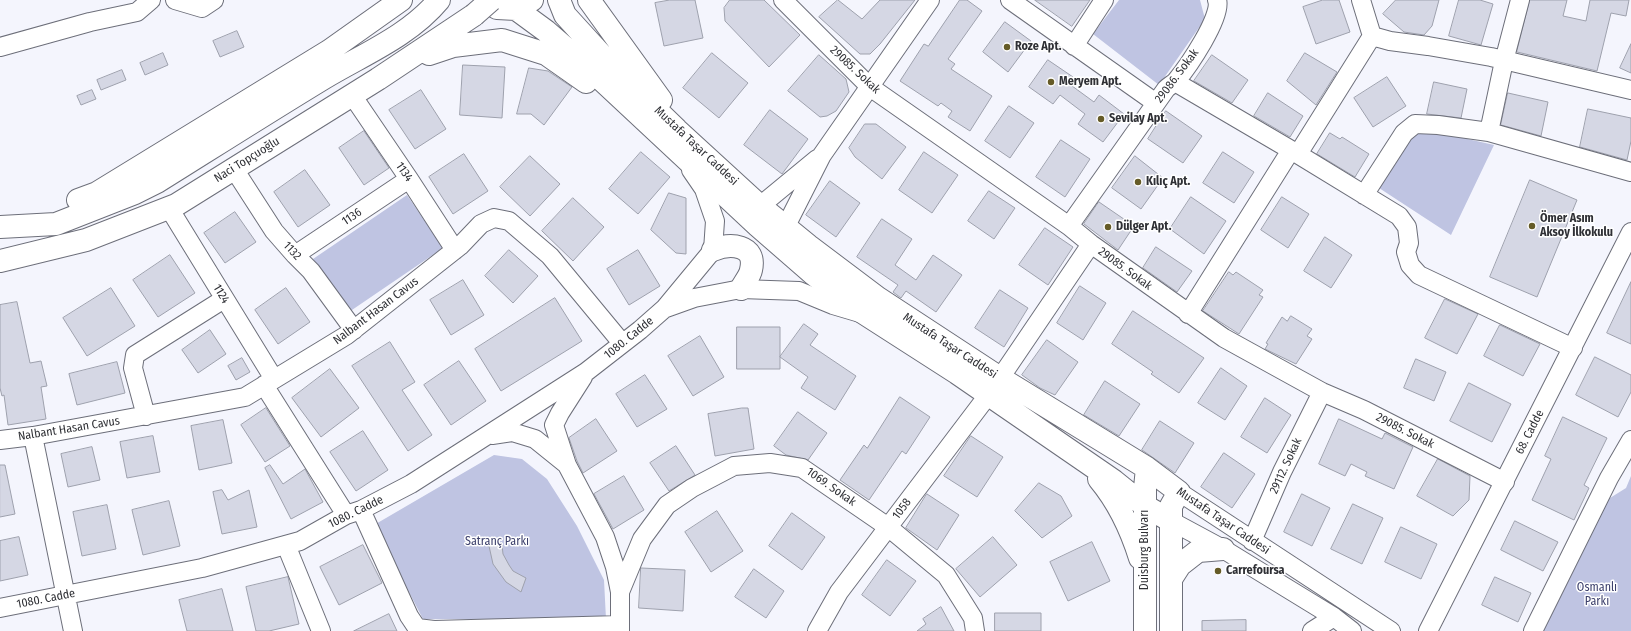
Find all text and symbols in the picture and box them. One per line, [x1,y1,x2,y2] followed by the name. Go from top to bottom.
[1015,40,1061,54] place label: Roze Apt.
[1002,42,1012,52] marker: Roze Apt.
[827,43,883,97] street label: 29085. Sokak
[1152,46,1202,106] street label: 29086. Sokak
[1059,75,1122,89] place label: Meryem Apt.
[1046,77,1056,87] marker: Meryem Apt.
[651,103,741,189] street label: Mustafa Taşar Caddesi
[1109,112,1167,126] place label: Sevilay Apt.
[1096,114,1106,124] marker: Sevilay Apt.
[212,134,282,186] street label: Naci Topçuoğlu
[392,160,416,184] street label: 1134
[1146,175,1190,189] place label: Kılıç Apt.
[1133,177,1143,187] marker: Kılıç Apt.
[339,205,365,229] street label: 1136
[1540,212,1613,240] place label: Ömer Asım Aksoy İlkokulu
[1116,220,1171,234] place label: Dülger Apt.
[1527,221,1537,231] marker: Ömer Asım Aksoy İlkokulu
[1103,222,1113,232] marker: Dülger Apt.
[280,239,304,263] street label: 1132
[1095,245,1155,293] street label: 29085. Sokak
[331,274,421,348] street label: Nalbant Hasan Cavus
[210,282,232,306] street label: 1124
[900,310,1000,382] street label: Mustafa Taşar Caddesi
[601,314,657,362] street label: 1080. Cadde
[1513,407,1547,457] street label: 68. Cadde
[1374,410,1436,452] street label: 29085. Sokak
[17,414,121,444] street label: Nalbant Hasan Cavus
[1267,436,1305,496] street label: 29112. Sokak
[803,465,859,509] street label: 1069. Sokak
[1174,484,1272,558] street label: Mustafa Taşar Caddesi
[326,493,386,531] street label: 1080. Cadde
[889,496,915,522] street label: 1058
[1138,510,1152,590] street label: Duisburg Bulvarı
[465,535,529,549] park label: Satranç Parkı
[1226,564,1285,578] place label: Carrefoursa
[1213,566,1223,576] marker: Carrefoursa
[1577,581,1617,609] park label: Osmanlı Parkı
[16,586,76,612] street label: 1080. Cadde

